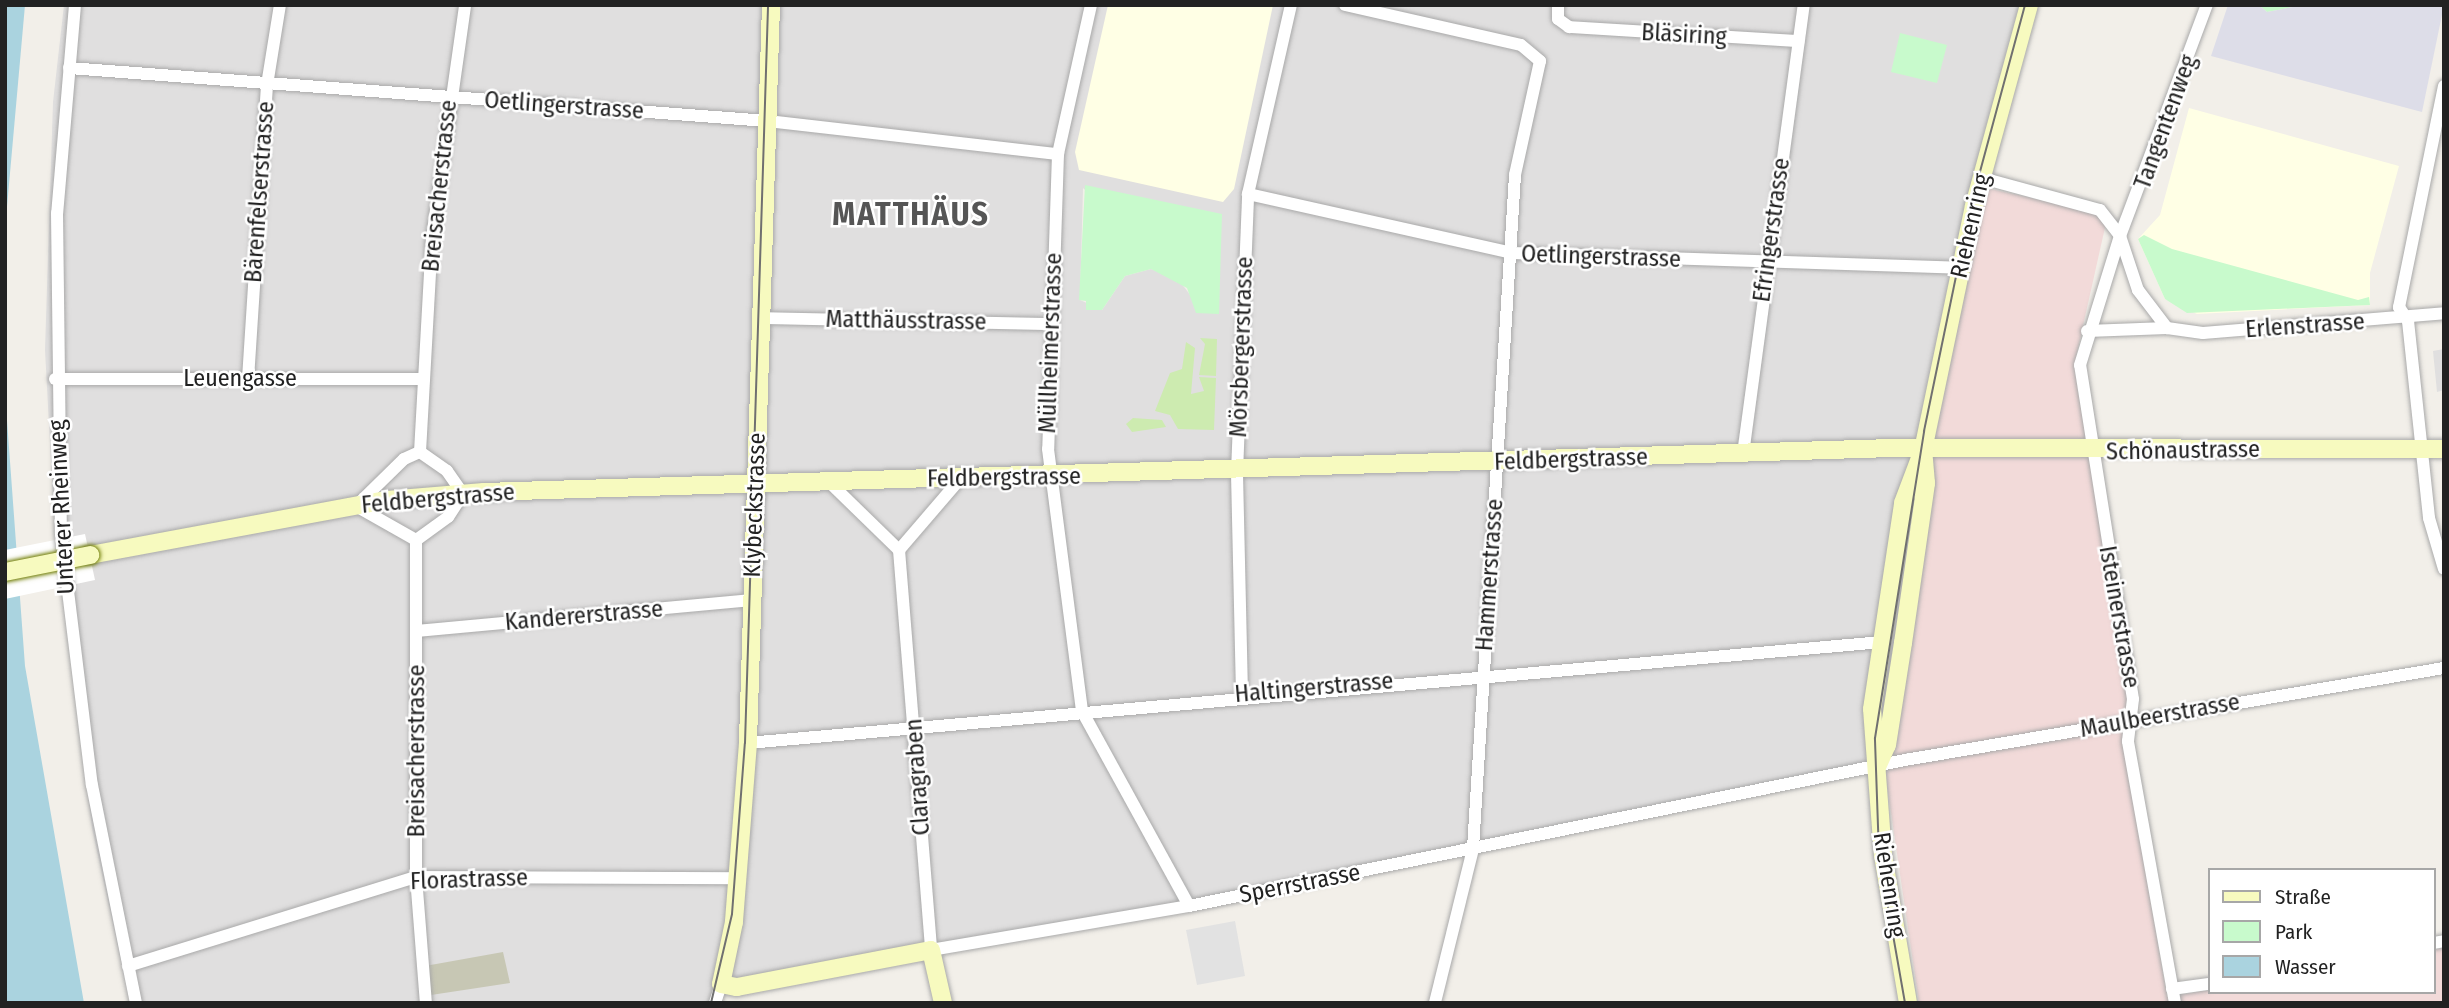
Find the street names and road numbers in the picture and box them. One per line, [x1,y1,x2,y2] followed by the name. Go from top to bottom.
[1641,18,1727,52] street label: Bläsiring
[2128,51,2204,193] street label: Tangentenweg
[483,86,645,126] street label: Oetlingerstrasse
[417,99,463,273] street label: Breisacherstrasse
[239,100,281,284] street label: Bärenfelserstrasse
[1748,156,1796,304] street label: Efringerstrasse
[1945,171,1997,281] street label: Riehenring
[1521,240,1681,274] street label: Oetlingerstrasse
[1033,252,1069,434] street label: Müllheimerstrasse
[1224,256,1260,438] street label: Mörsbergerstrasse
[825,305,987,337] street label: Matthäusstrasse
[2244,307,2366,345] street label: Erlenstrasse
[183,365,297,393] street label: Leuengasse
[43,419,81,595] street label: Unterer Rheinweg
[738,432,772,578] street label: Klybeckstrasse
[2106,435,2260,467] street label: Schönaustrasse
[1494,443,1648,477] street label: Feldbergstrasse
[927,462,1081,494] street label: Feldbergstrasse
[360,478,516,520] street label: Feldbergstrasse
[1470,498,1510,652] street label: Hammerstrasse
[2092,544,2146,690] street label: Isteinerstrasse
[504,595,664,637] street label: Kandererstrasse
[403,665,431,837] street label: Breisacherstrasse
[1233,667,1395,709] street label: Haltingerstrasse
[2078,688,2242,744] street label: Maulbeerstrasse
[900,718,936,836] street label: Claragraben
[1866,830,1912,940] street label: Riehenring
[1237,858,1363,910] street label: Sperrstrasse
[410,864,528,896] street label: Florastrasse

